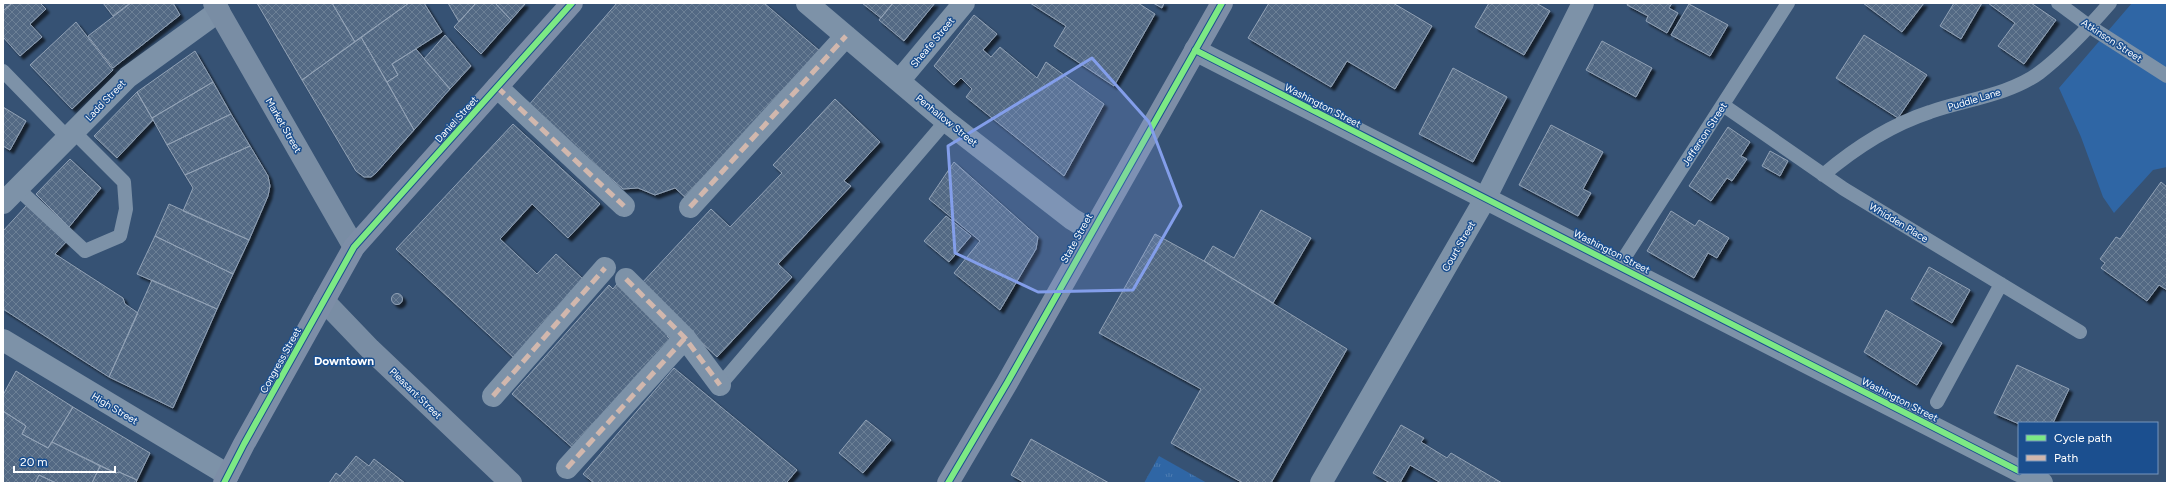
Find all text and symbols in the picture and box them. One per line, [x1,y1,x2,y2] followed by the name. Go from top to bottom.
[908,14,957,70] street label: Sheafe Street
[2079,16,2145,65] street label: Atkinson Street
[82,77,128,124] street label: Ladd Street
[1282,81,1363,130] street label: Washington Street
[1946,85,2003,114] street label: Puddle Lane
[913,91,980,149] street label: Penhallow Street
[432,93,481,145] street label: Daniel Street
[263,95,305,155] street label: Market Street
[1679,100,1730,169] street label: Jefferson Street
[1867,200,1931,245] street label: Whidden Place
[1057,211,1095,265] street label: State Street
[1439,218,1478,274] street label: Court Street
[1571,227,1652,276] street label: Washington Street
[257,325,304,395] street label: Congress Street
[314,354,374,368] district label: Downtown
[387,365,445,422] street label: Pleasant Street
[1859,375,1940,424] street label: Washington Street
[89,390,140,427] street label: High Street
[2018,422,2158,474] legend
[2054,431,2112,445] text: Cycle path
[14,448,115,474] scale bar
[2054,451,2078,465] text: Path
[20,455,48,469] text: 20 m

